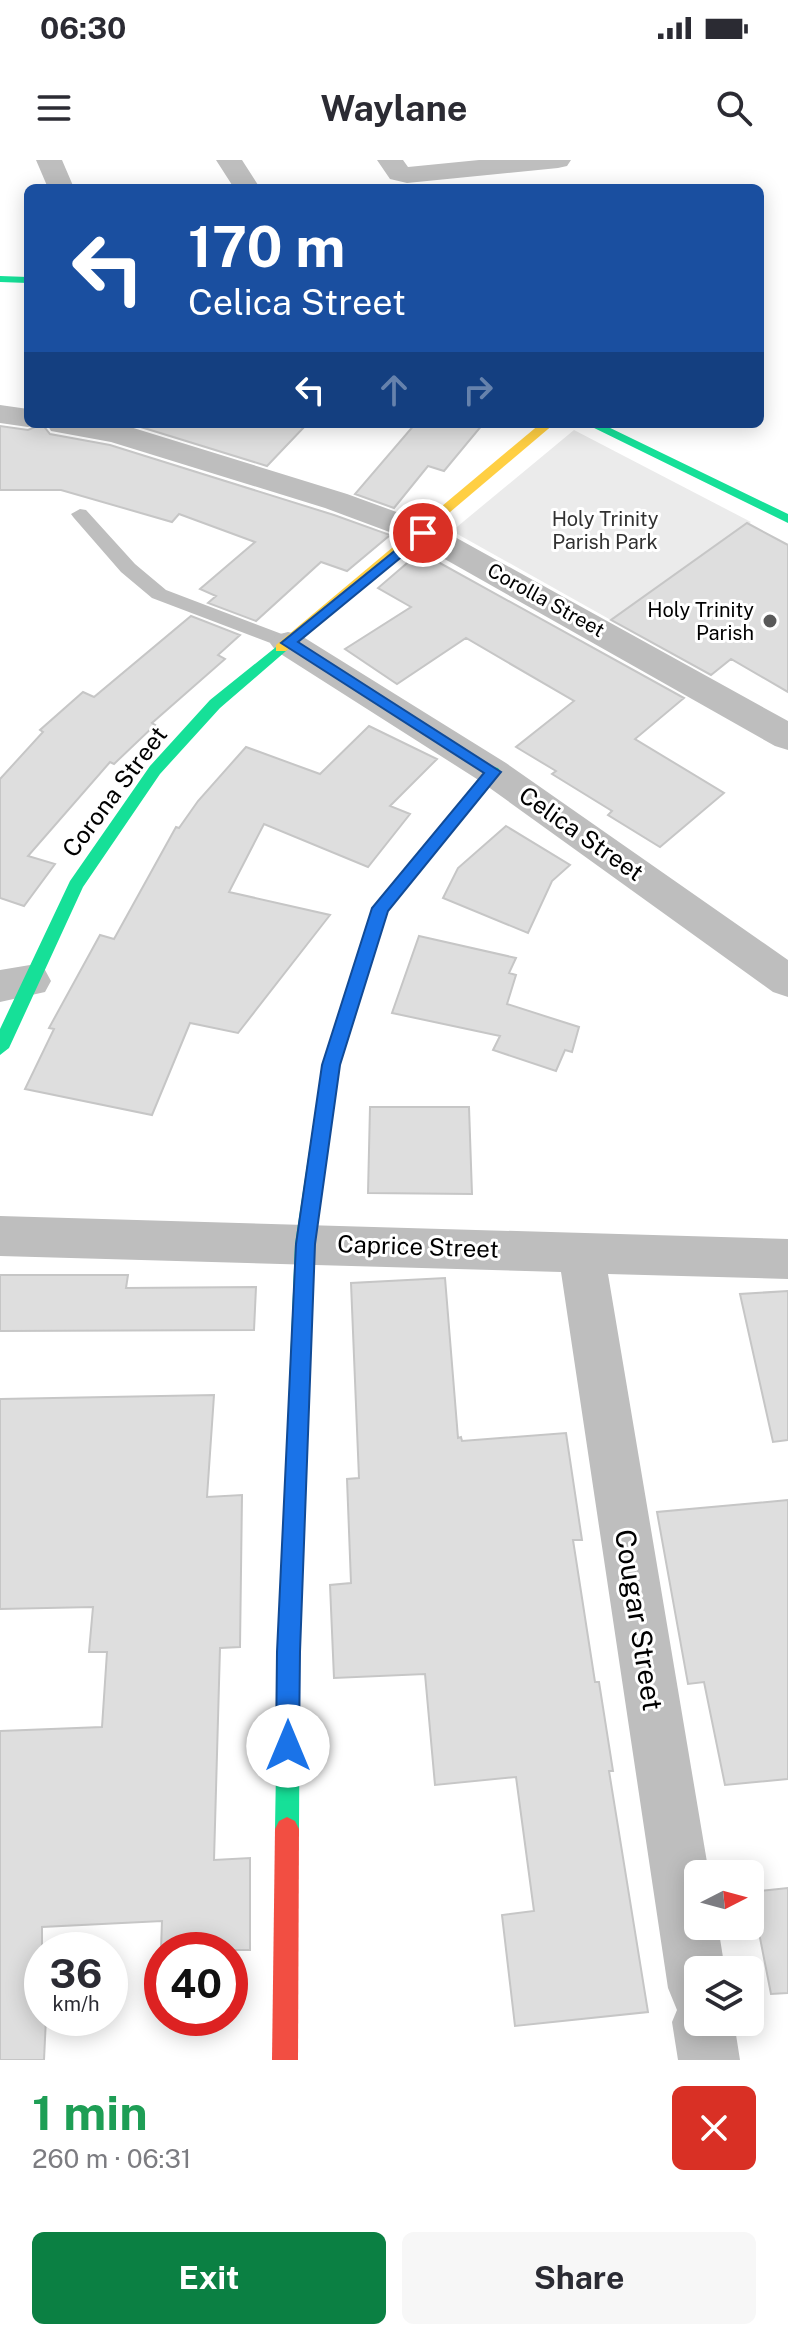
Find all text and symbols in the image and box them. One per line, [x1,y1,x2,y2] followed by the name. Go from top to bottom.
[40,10,126,46] text: 06:30
[32,86,76,130] icon: menu
[712,86,756,130] icon: search
[320,87,468,129] text: Waylane
[188,214,345,280] text: 170 m
[56,216,160,320] icon: left
[188,281,406,323] text: Celica Street
[288,368,332,412] icon: left
[372,368,416,412] icon: ahead
[456,368,500,412] icon: right
[389,499,457,567] pin
[552,507,659,554] park label: Holy Trinity Parish Park
[401,511,445,555] icon: arrive
[483,558,609,642] street label: Corolla Street
[647,598,754,645] place label: Holy Trinity Parish
[761,612,779,630] marker: Holy Trinity Parish
[56,721,172,862] street label: Corona Street
[514,780,649,886] street label: Celica Street
[337,1229,499,1263] street label: Caprice Street
[609,1527,670,1713] street label: Cougar Street
[246,1704,330,1788] position arrow
[684,1860,764,1940] north arrow
[684,1860,764,2036] map controls
[144,1932,248,2036] speed limit sign: 40
[50,1950,102,1997] text: 36
[684,1956,764,2036] button: layers
[52,1992,100,2016] text: km/h
[32,2084,148,2141] text: 1 min
[672,2086,756,2170] button: close
[32,2143,191,2174] text: 260 m · 06:31
[32,2232,386,2324] button: Exit
[402,2232,756,2324] button: Share

